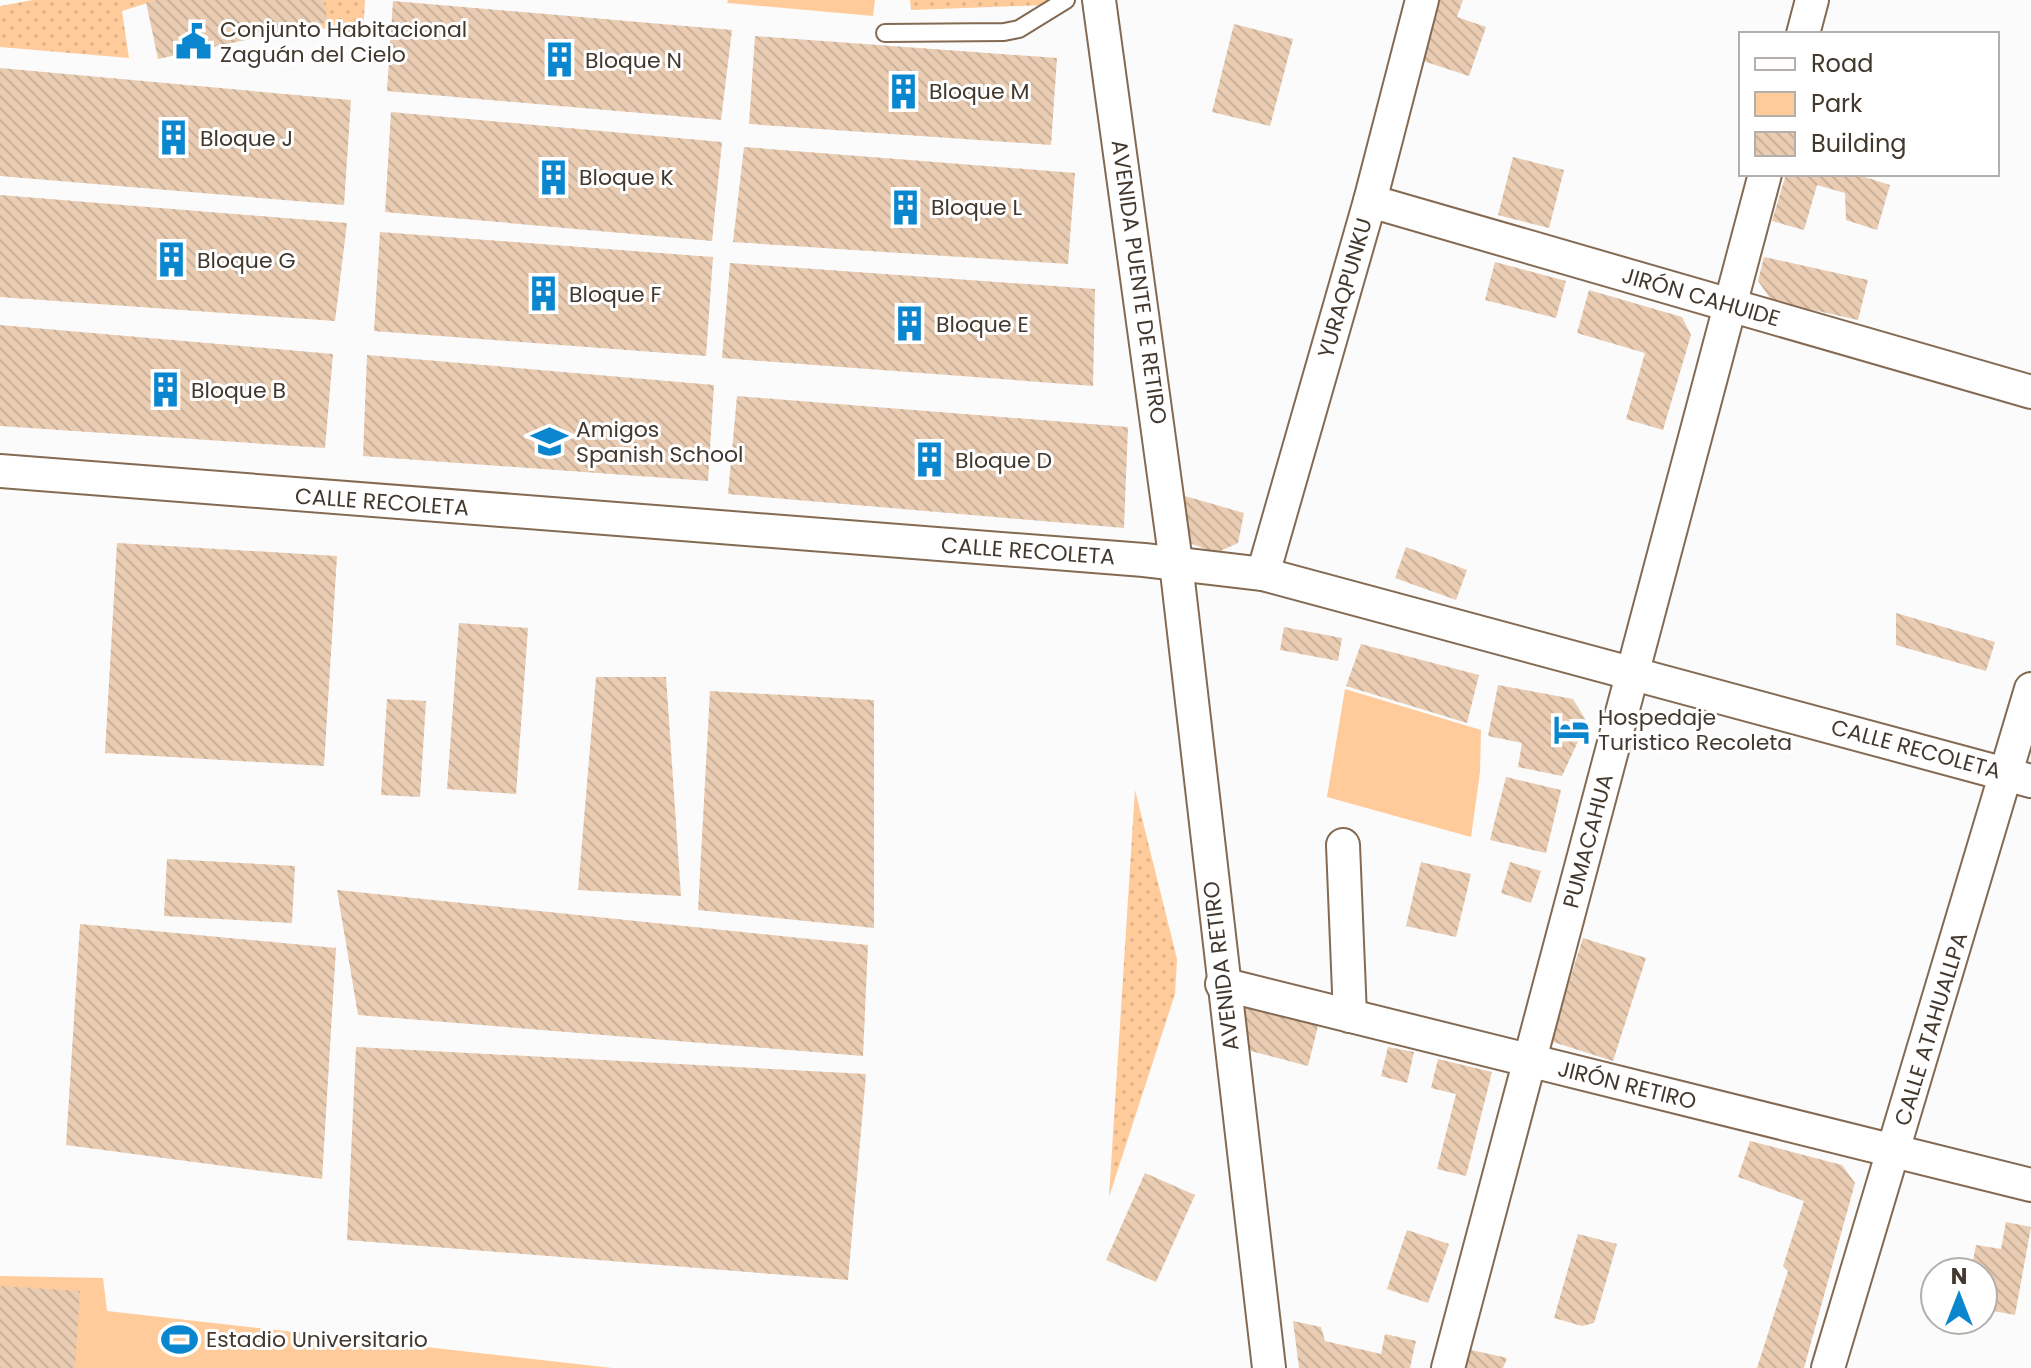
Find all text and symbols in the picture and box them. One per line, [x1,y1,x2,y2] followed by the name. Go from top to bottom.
[220,14,467,70] place label: Conjunto Habitacional Zaguán del Cielo
[175,23,213,61] public building icon: Conjunto Habitacional Zaguán del Cielo
[1739,32,1999,176] legend
[540,41,578,79] building icon: Bloque N
[585,45,682,76] place label: Bloque N
[1811,47,1873,80] text: Road
[884,72,922,110] building icon: Bloque M
[929,76,1029,107] place label: Bloque M
[1811,87,1863,120] text: Park
[155,119,193,157] building icon: Bloque J
[200,123,293,154] place label: Bloque J
[1811,127,1907,160] text: Building
[1104,138,1174,426] street label: AVENIDA PUENTE DE RETIRO
[534,158,572,196] building icon: Bloque K
[579,162,674,193] place label: Bloque K
[886,188,924,226] building icon: Bloque L
[931,192,1022,223] place label: Bloque L
[1310,214,1380,362] street label: YURAQPUNKU
[152,241,190,279] building icon: Bloque G
[197,245,296,276] place label: Bloque G
[1618,260,1784,334] street label: JIRÓN CAHUIDE
[524,275,562,313] building icon: Bloque F
[569,279,662,310] place label: Bloque F
[891,305,929,343] building icon: Bloque E
[936,309,1029,340] place label: Bloque E
[146,371,184,409] building icon: Bloque B
[191,375,286,406] place label: Bloque B
[576,414,744,470] place label: Amigos Spanish School
[531,423,569,461] school or university icon: Amigos Spanish School
[910,441,948,479] building icon: Bloque D
[955,445,1052,476] place label: Bloque D
[294,480,470,524] street label: CALLE RECOLETA
[940,529,1116,573] street label: CALLE RECOLETA
[1598,702,1792,758] place label: Hospedaje Turistico Recoleta
[1553,711,1591,749] hotel icon: Hospedaje Turistico Recoleta
[1828,711,2004,787] street label: CALLE RECOLETA
[1555,770,1621,912] street label: PUMACAHUA
[1195,879,1247,1053] street label: AVENIDA RETIRO
[1887,928,1975,1130] street label: CALLE ATAHUALLPA
[1554,1053,1700,1117] street label: JIRÓN RETIRO
[1919,1256,1999,1336] north arrow
[1951,1261,1967,1292] text: N
[161,1320,199,1358] sports icon: Estadio Universitario
[206,1324,428,1355] place label: Estadio Universitario

